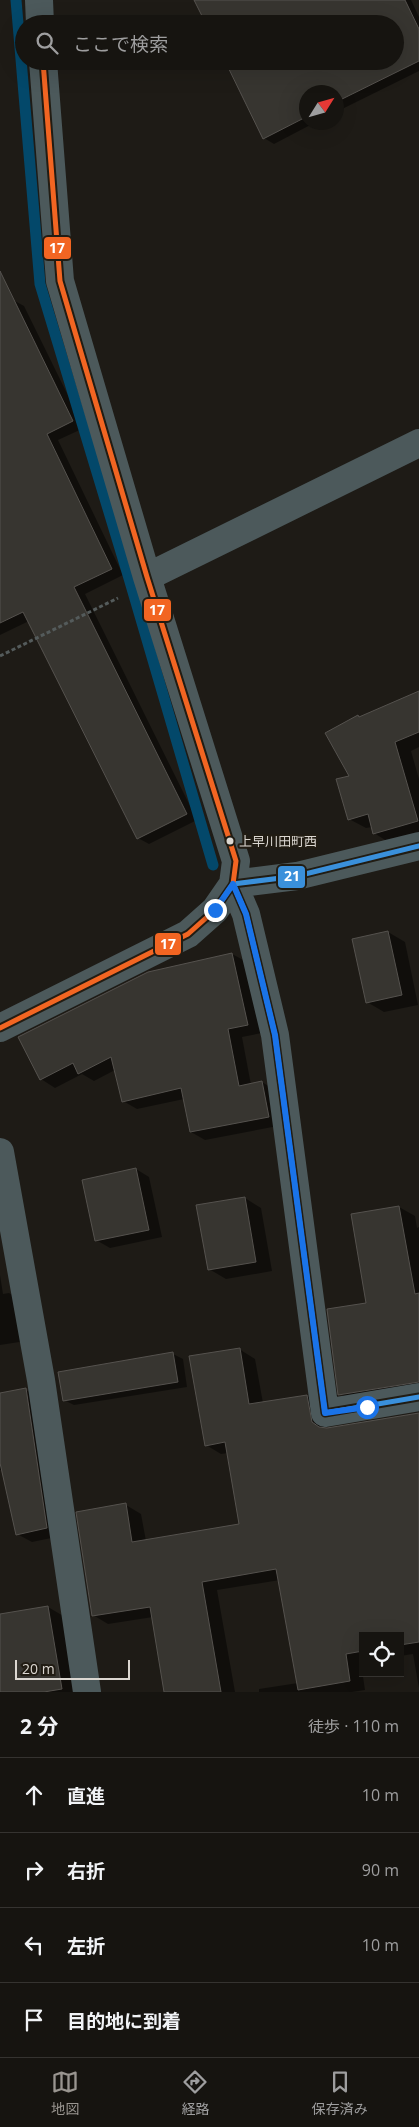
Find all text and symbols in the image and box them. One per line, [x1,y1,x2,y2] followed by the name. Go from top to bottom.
[15,15,404,70] search box
[33,29,61,57] icon: search
[73,31,168,57] text: ここで検索
[299,85,344,130] north arrow
[43,236,72,260] line badge: 17
[49,238,65,257] text: 17
[143,598,172,622] line badge: 17
[149,600,165,619] text: 17
[239,832,317,850] place label: 上早川田町西
[225,836,235,846] marker: 上早川田町西
[277,865,306,889] line badge: 21
[284,866,300,885] text: 21
[204,899,227,922] route end
[154,932,182,956] line badge: 17
[160,934,176,953] text: 17
[356,1396,379,1419] route start
[359,1632,404,1677] map controls
[359,1632,404,1677] button: locate
[15,1657,130,1680] scale bar
[22,1659,55,1678] text: 20 m
[20,1712,58,1740] text: 2 分
[308,1715,399,1737] text: 徒歩 · 110 m
[20,1781,48,1809] icon: ahead
[67,1783,105,1809] text: 直進
[362,1784,399,1806] text: 10 m
[20,1856,48,1884] icon: right
[67,1858,105,1884] text: 右折
[362,1859,399,1881] text: 90 m
[20,1931,48,1959] icon: left
[67,1933,105,1959] text: 左折
[362,1934,399,1956] text: 10 m
[20,2006,48,2034] icon: arrive
[67,2008,181,2034] text: 目的地に到着
[51,2068,79,2118] tab: 地図
[181,2068,209,2118] tab: 経路
[312,2068,368,2118] tab: 保存済み

